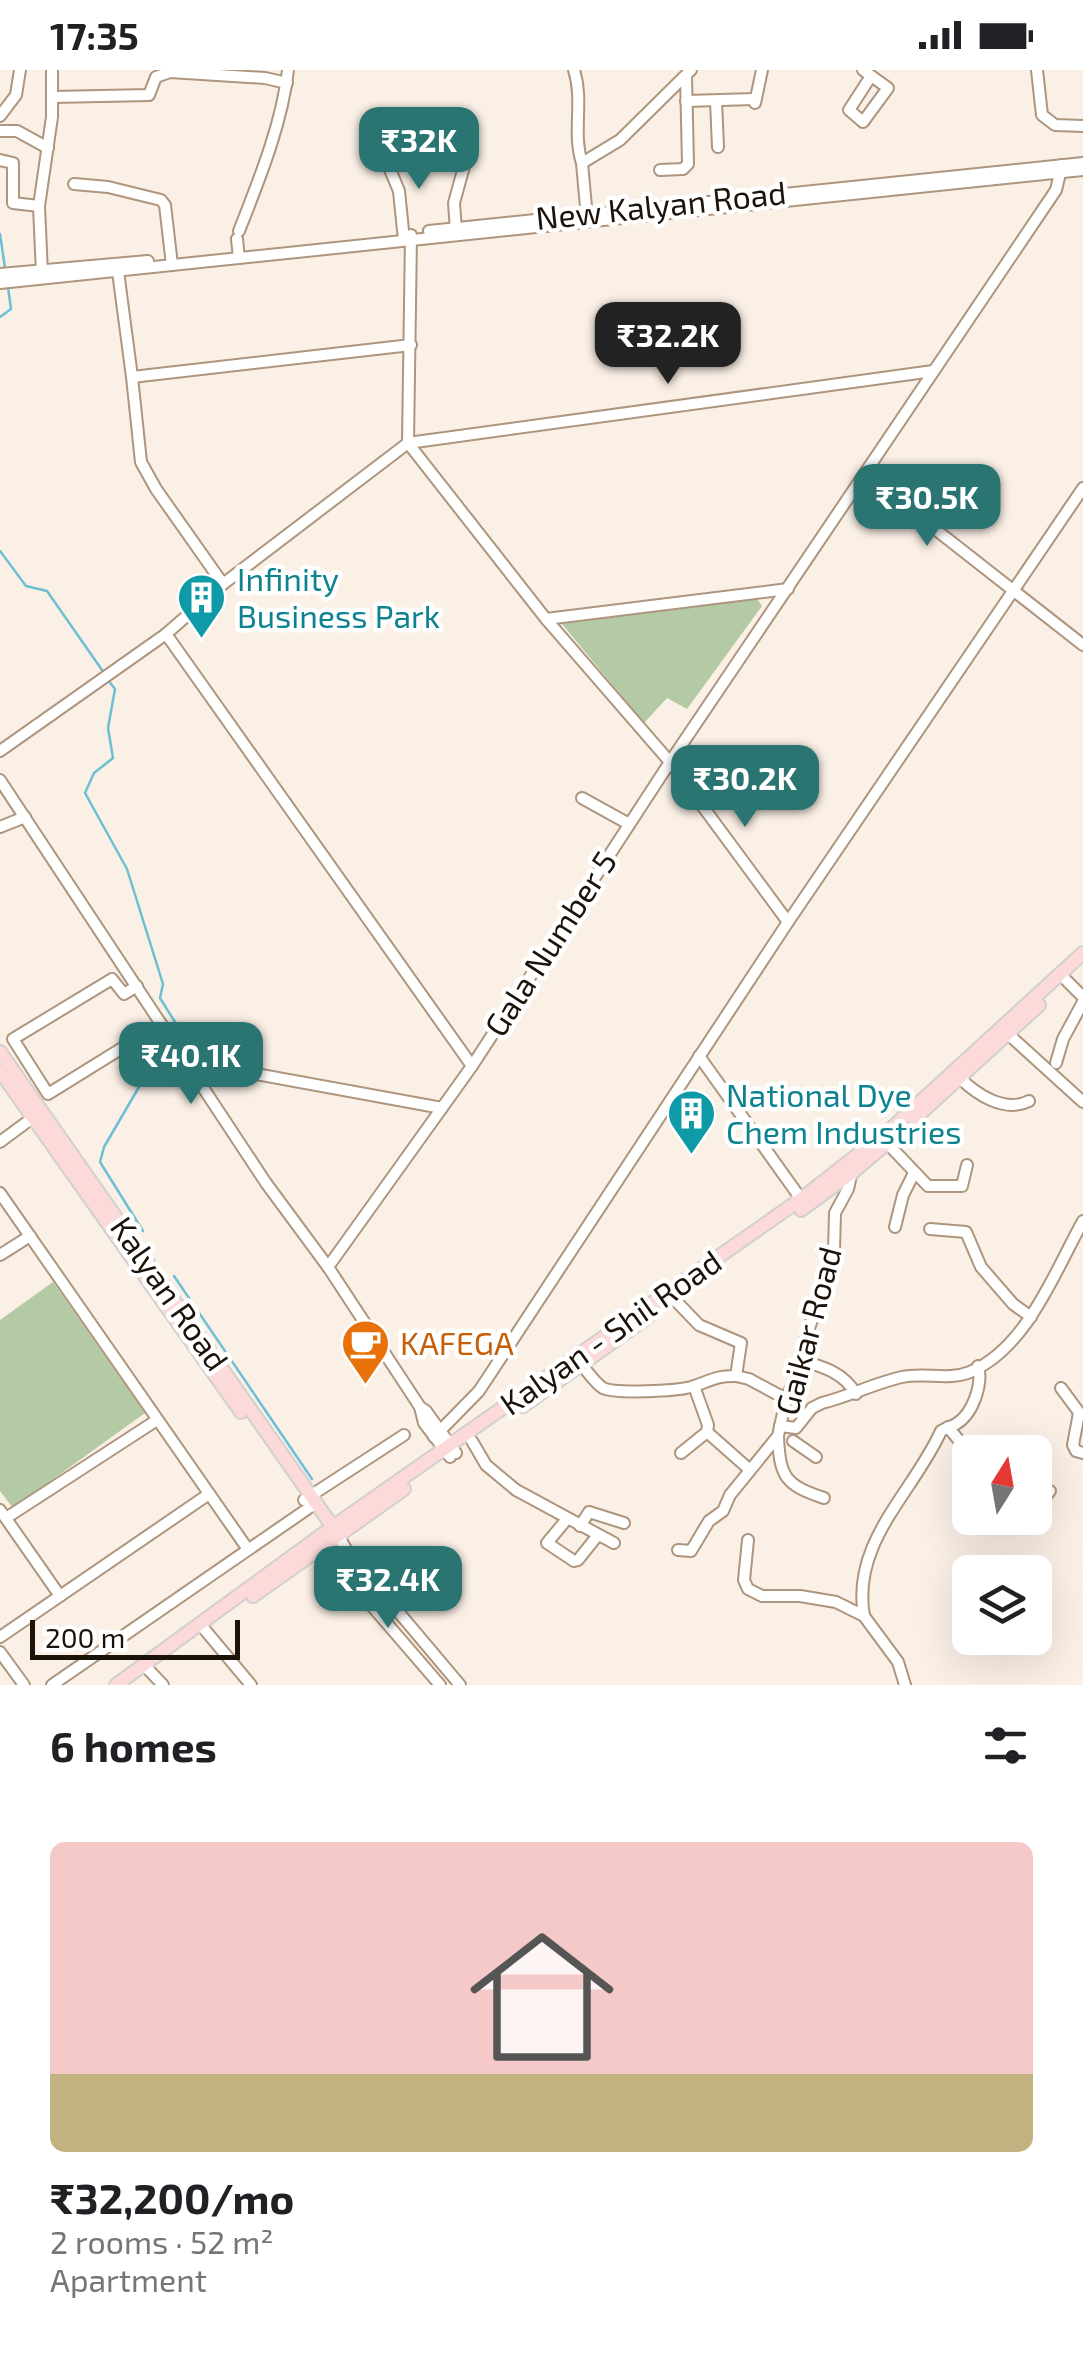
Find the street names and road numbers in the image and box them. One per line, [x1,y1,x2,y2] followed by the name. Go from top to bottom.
[534,172,788,236] street label: New Kalyan Road
[475,843,623,1042] street label: Gala Number 5
[104,1209,238,1377] street label: Kalyan Road
[492,1241,728,1422] street label: Kalyan - Shil Road
[766,1242,848,1419] street label: Gaikar Road

